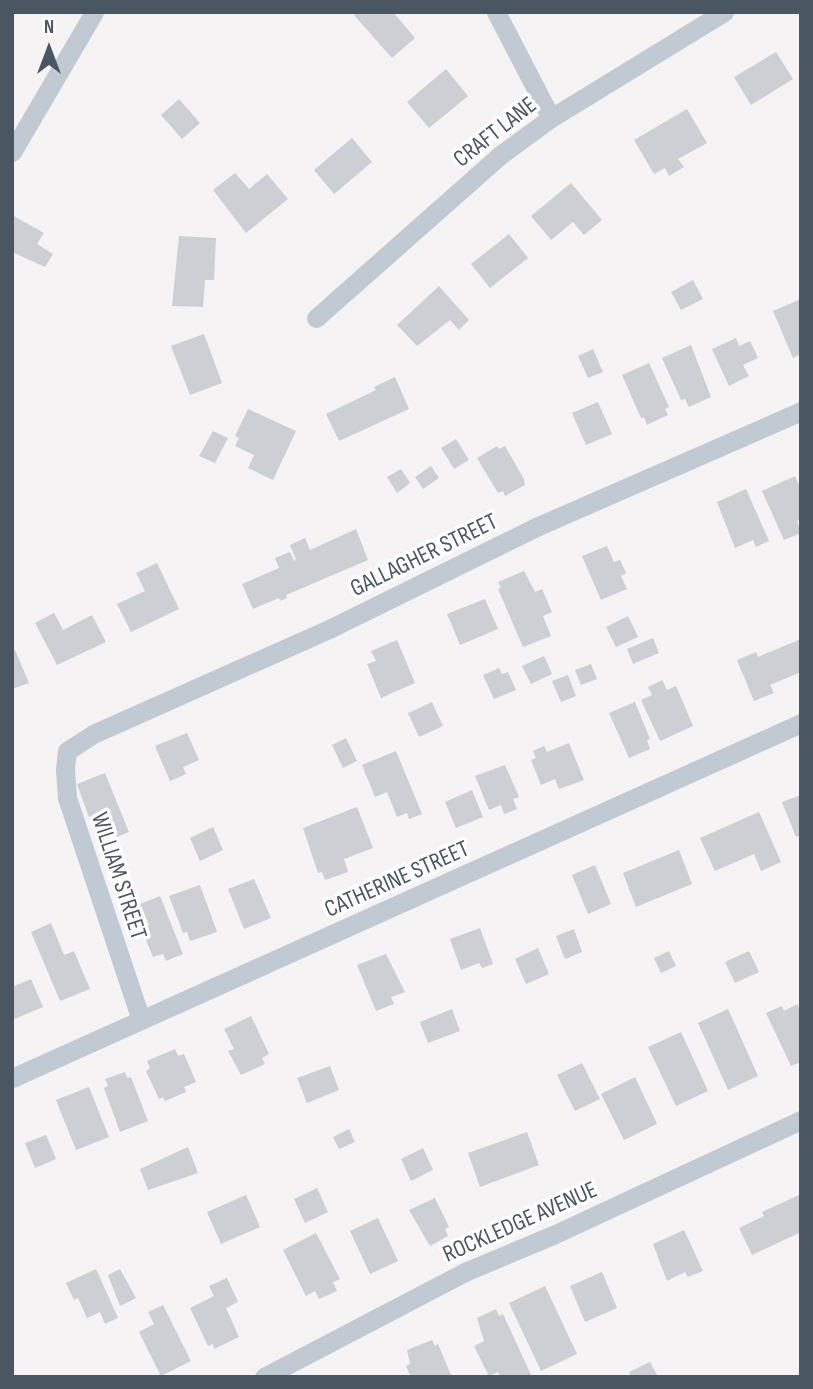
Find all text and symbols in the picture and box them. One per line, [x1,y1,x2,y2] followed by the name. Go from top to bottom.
[14,14,84,84] north arrow
[44,16,54,39] text: N
[448,91,542,173] street label: CRAFT LANE
[346,507,502,603] street label: GALLAGHER STREET
[85,809,153,943] street label: WILLIAM STREET
[320,834,474,924] street label: CATHERINE STREET
[438,1175,602,1269] street label: ROCKLEDGE AVENUE

